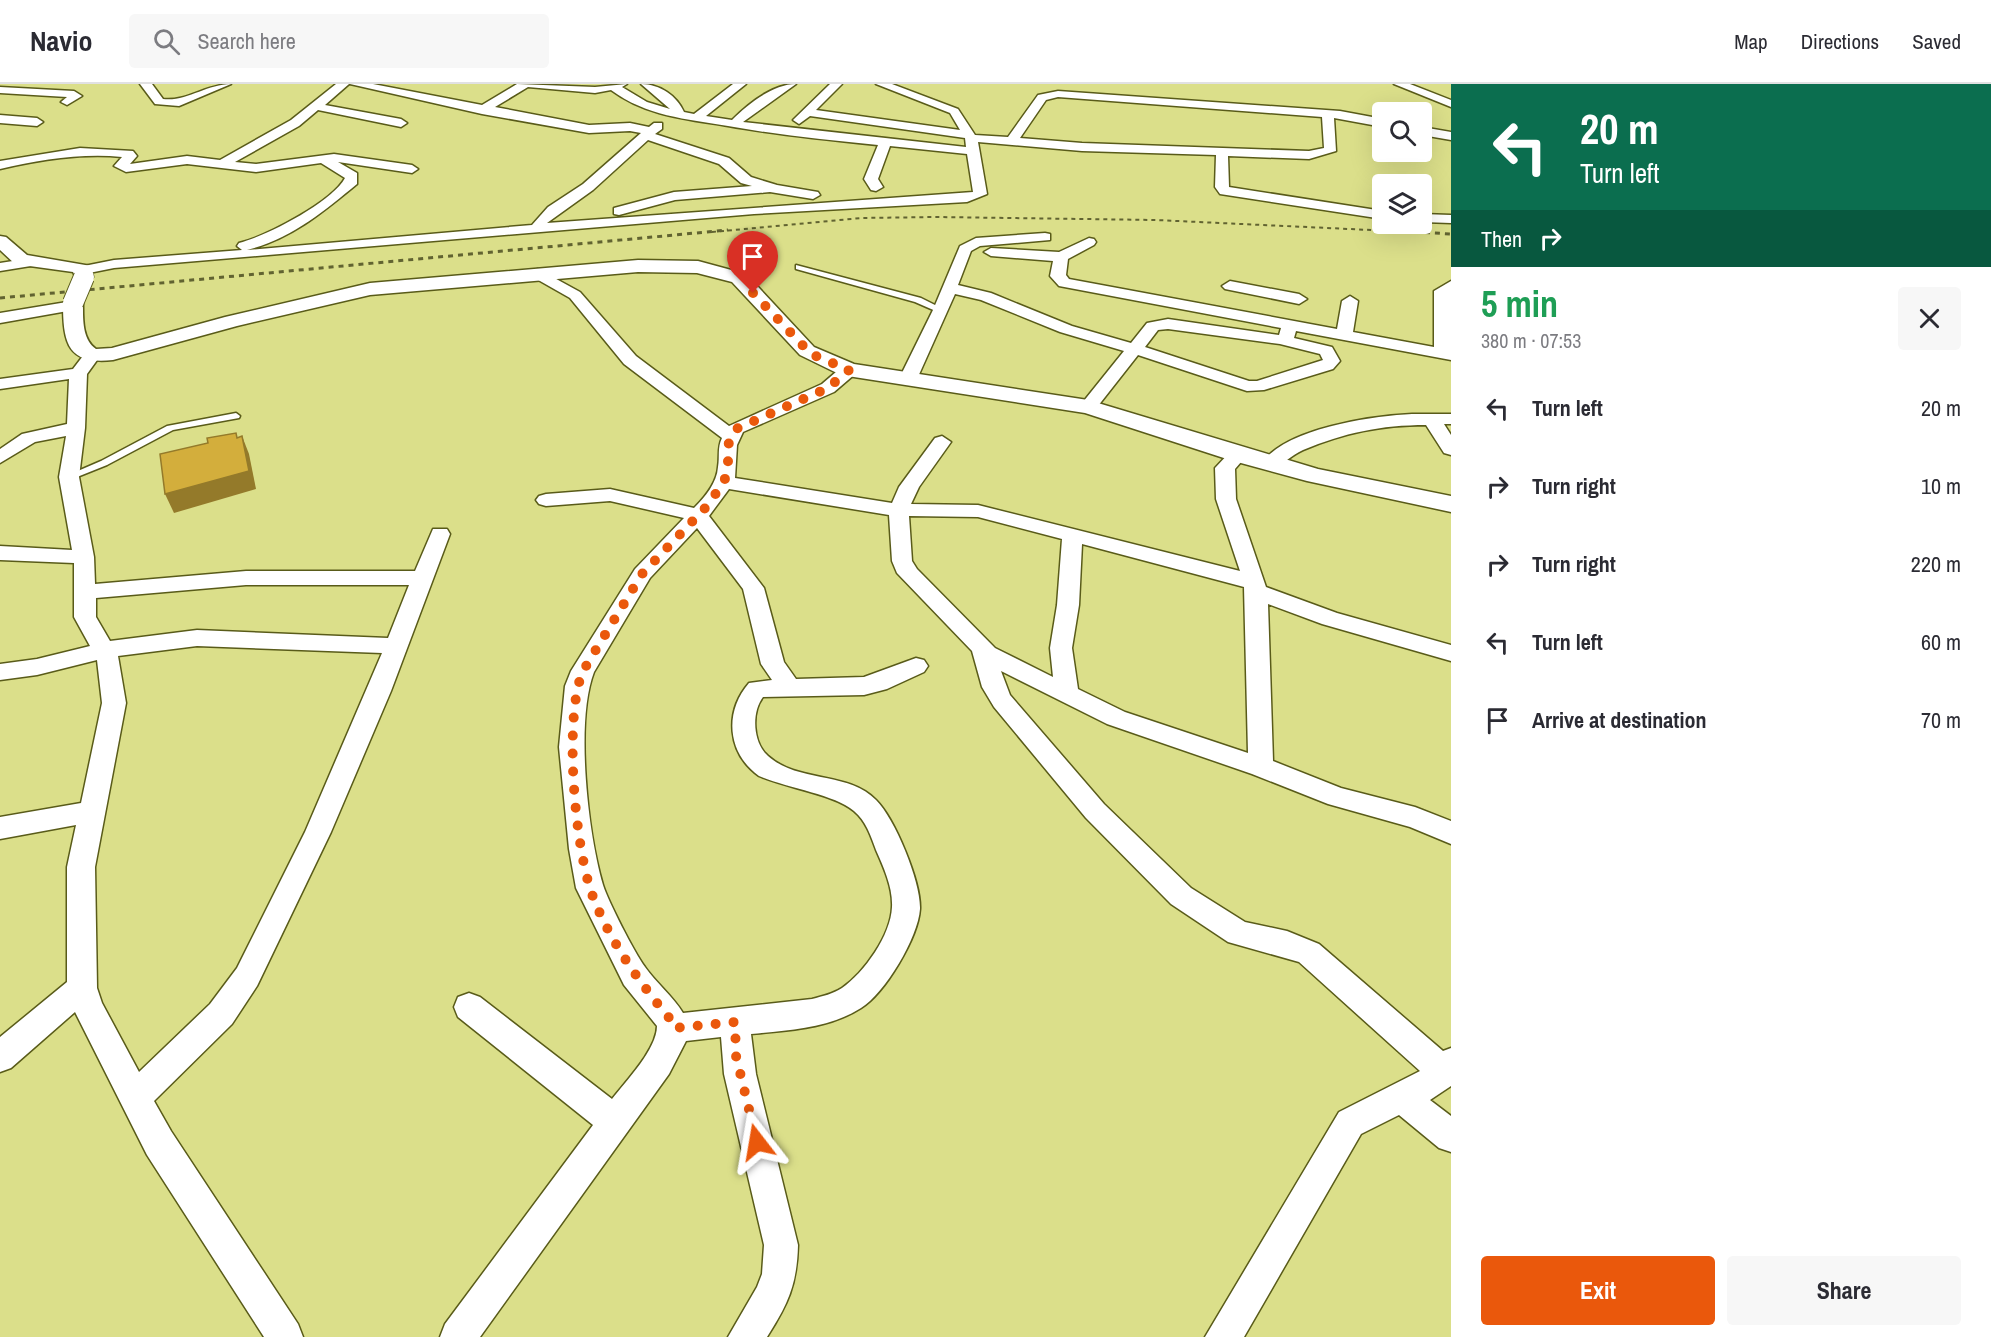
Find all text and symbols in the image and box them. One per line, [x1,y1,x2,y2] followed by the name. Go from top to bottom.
[129,14,549,68] search box
[30,22,93,60] text: Navio
[150,25,183,58] icon: search
[198,26,296,56] text: Search here
[1734,27,1768,56] text: Map
[1801,27,1879,56] text: Directions
[1912,27,1961,56] text: Saved
[1580,101,1659,157] text: 20 m
[1372,102,1432,234] map controls
[1372,102,1432,162] button: search
[1481,108,1559,186] icon: left
[1580,155,1659,191] text: Turn left
[1372,174,1432,234] button: layers
[1534,222,1567,255] icon: right
[1481,224,1522,254] text: Then
[727,231,778,293] pin
[736,240,769,273] icon: arrive
[1481,280,1558,328] text: 5 min
[1898,287,1961,350] button: close
[1481,327,1581,354] text: 380 m · 07:53
[1481,392,1514,425] icon: left
[1532,393,1603,423] text: Turn left
[1921,393,1961,423] text: 20 m
[1481,470,1514,503] icon: right
[1532,471,1616,501] text: Turn right
[1921,471,1961,501] text: 10 m
[1481,548,1514,581] icon: right
[1532,549,1616,579] text: Turn right
[1911,549,1961,579] text: 220 m
[1481,626,1514,659] icon: left
[1532,627,1603,657] text: Turn left
[1921,627,1961,657] text: 60 m
[1481,704,1514,737] icon: arrive
[1532,705,1706,735] text: Arrive at destination
[1921,705,1961,735] text: 70 m
[725,1110,789,1174] position arrow
[1481,1256,1715,1325] button: Exit
[1727,1256,1961,1325] button: Share

